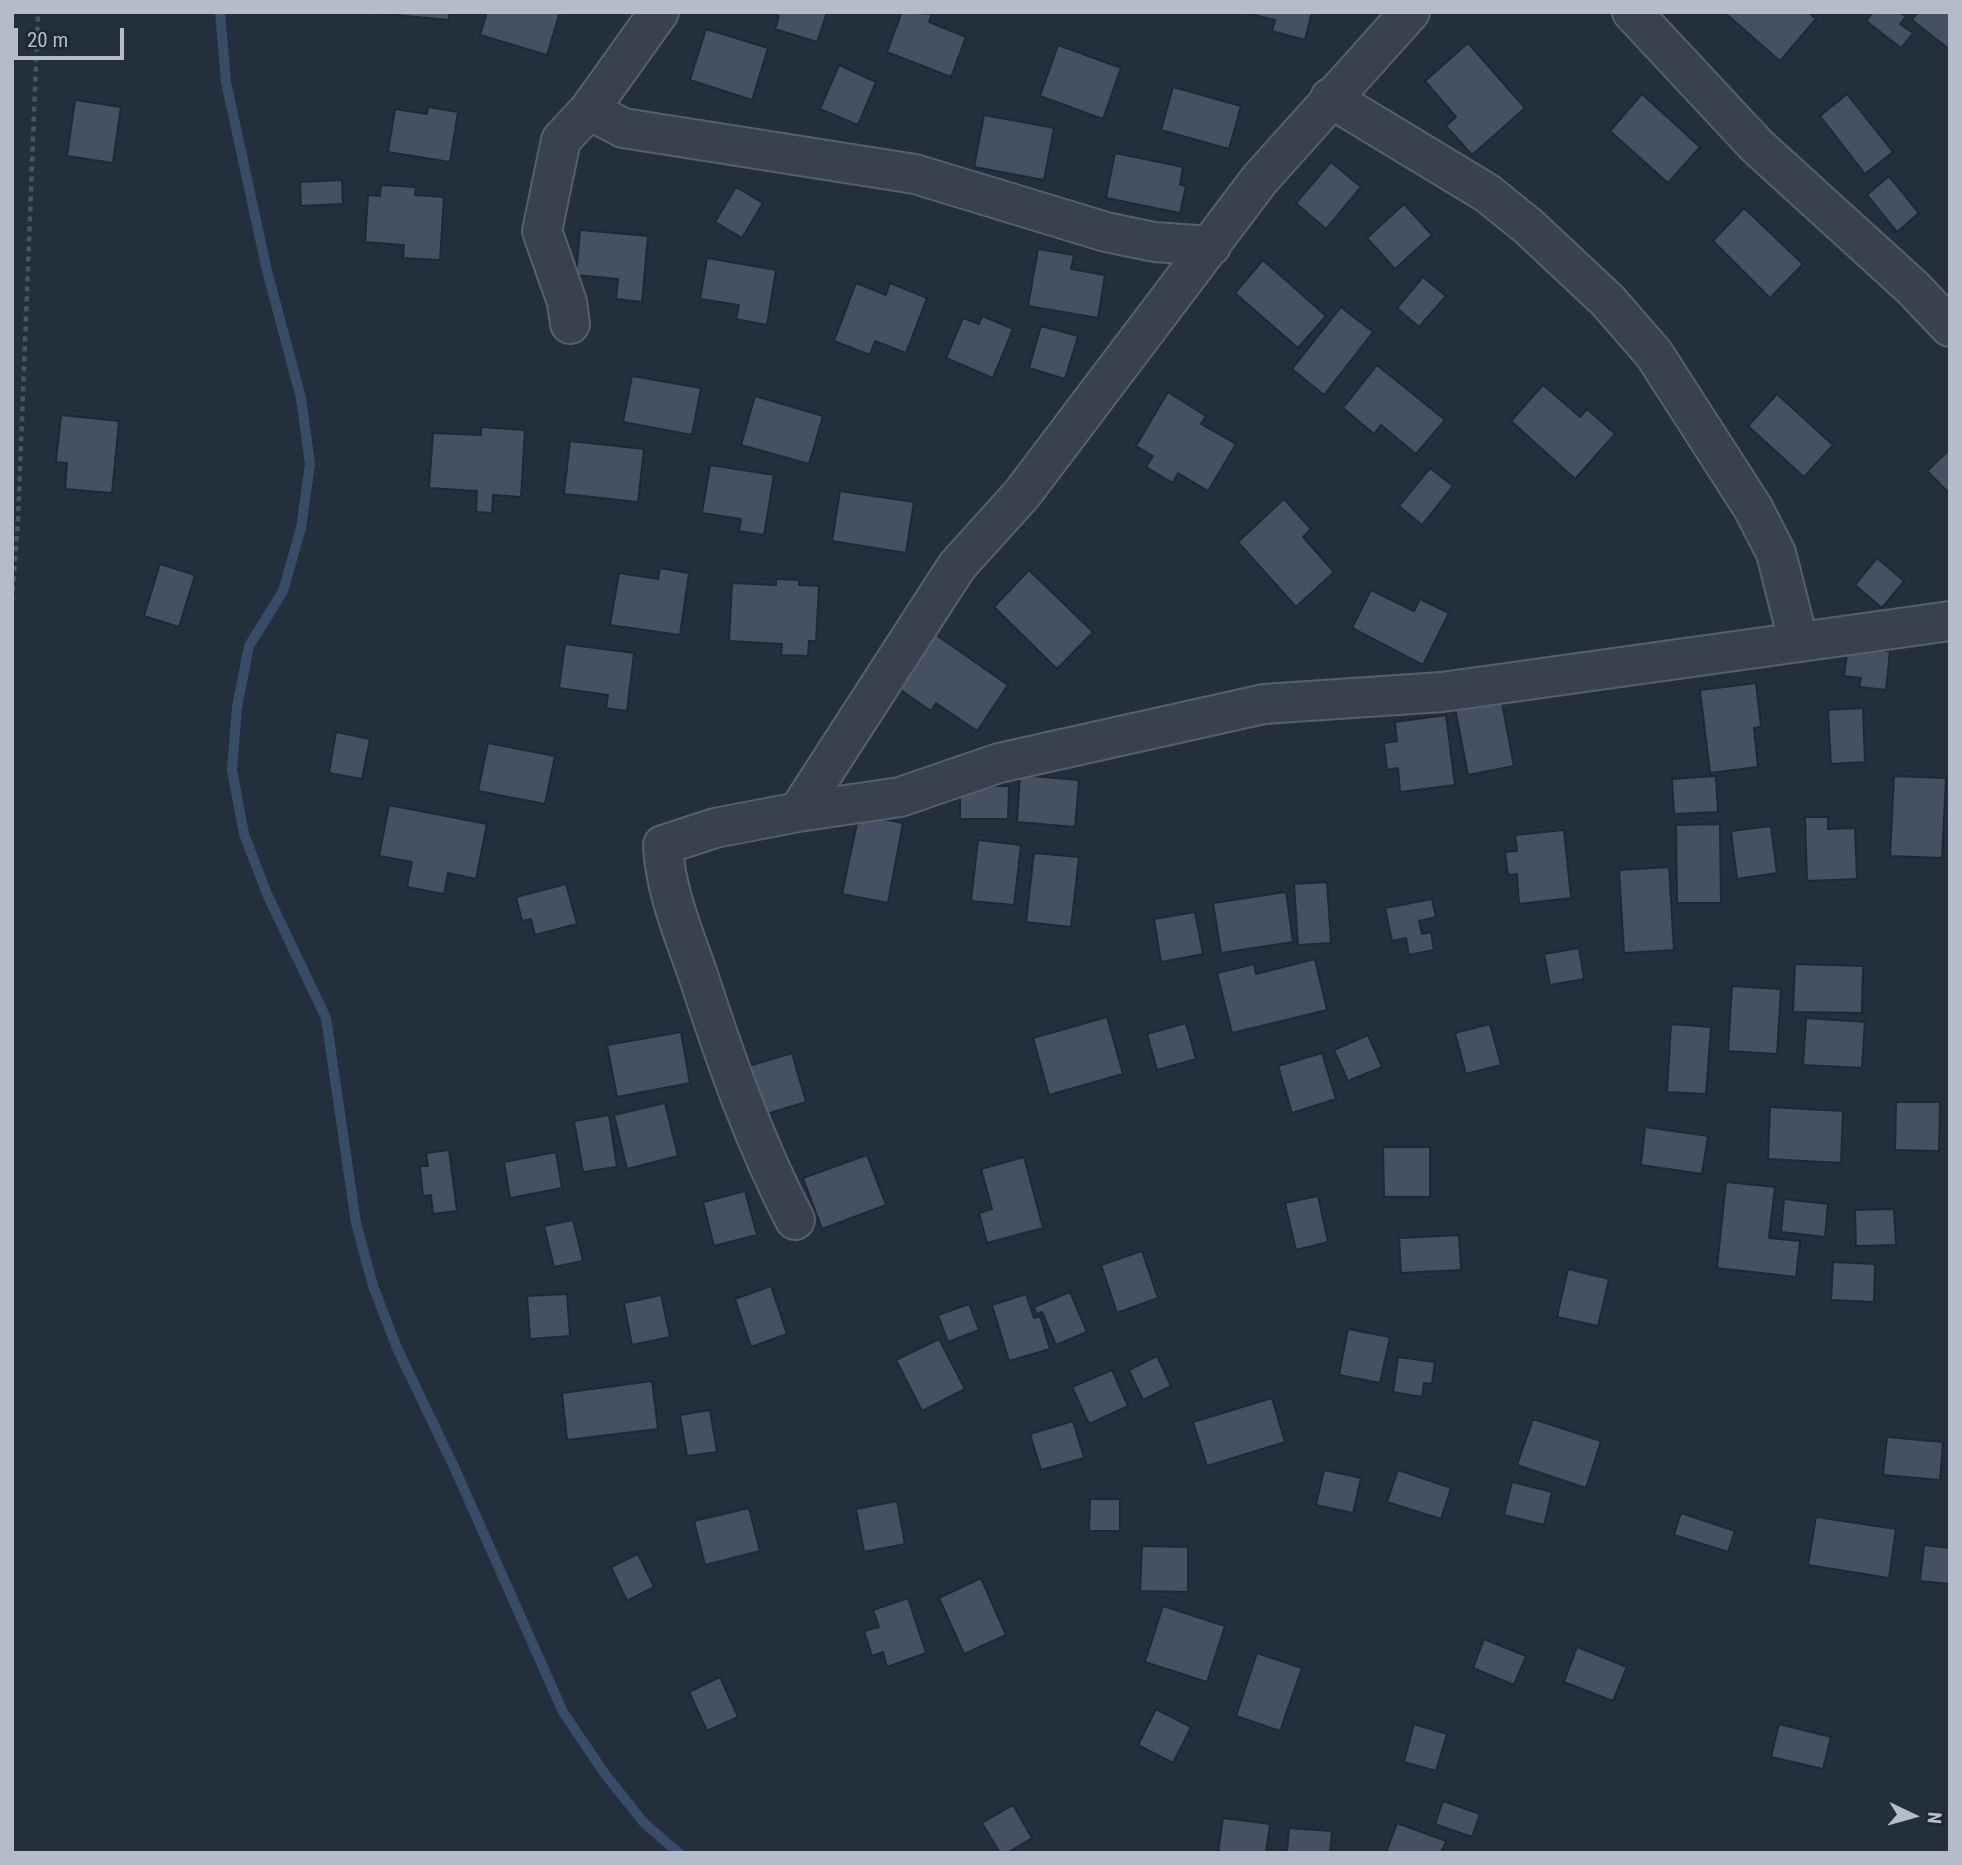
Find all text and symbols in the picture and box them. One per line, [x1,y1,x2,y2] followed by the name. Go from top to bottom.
[18,14,128,58] scale bar
[27,28,68,52] text: 20 m
[1878,1781,1948,1851] north arrow
[1922,1811,1946,1825] text: N

